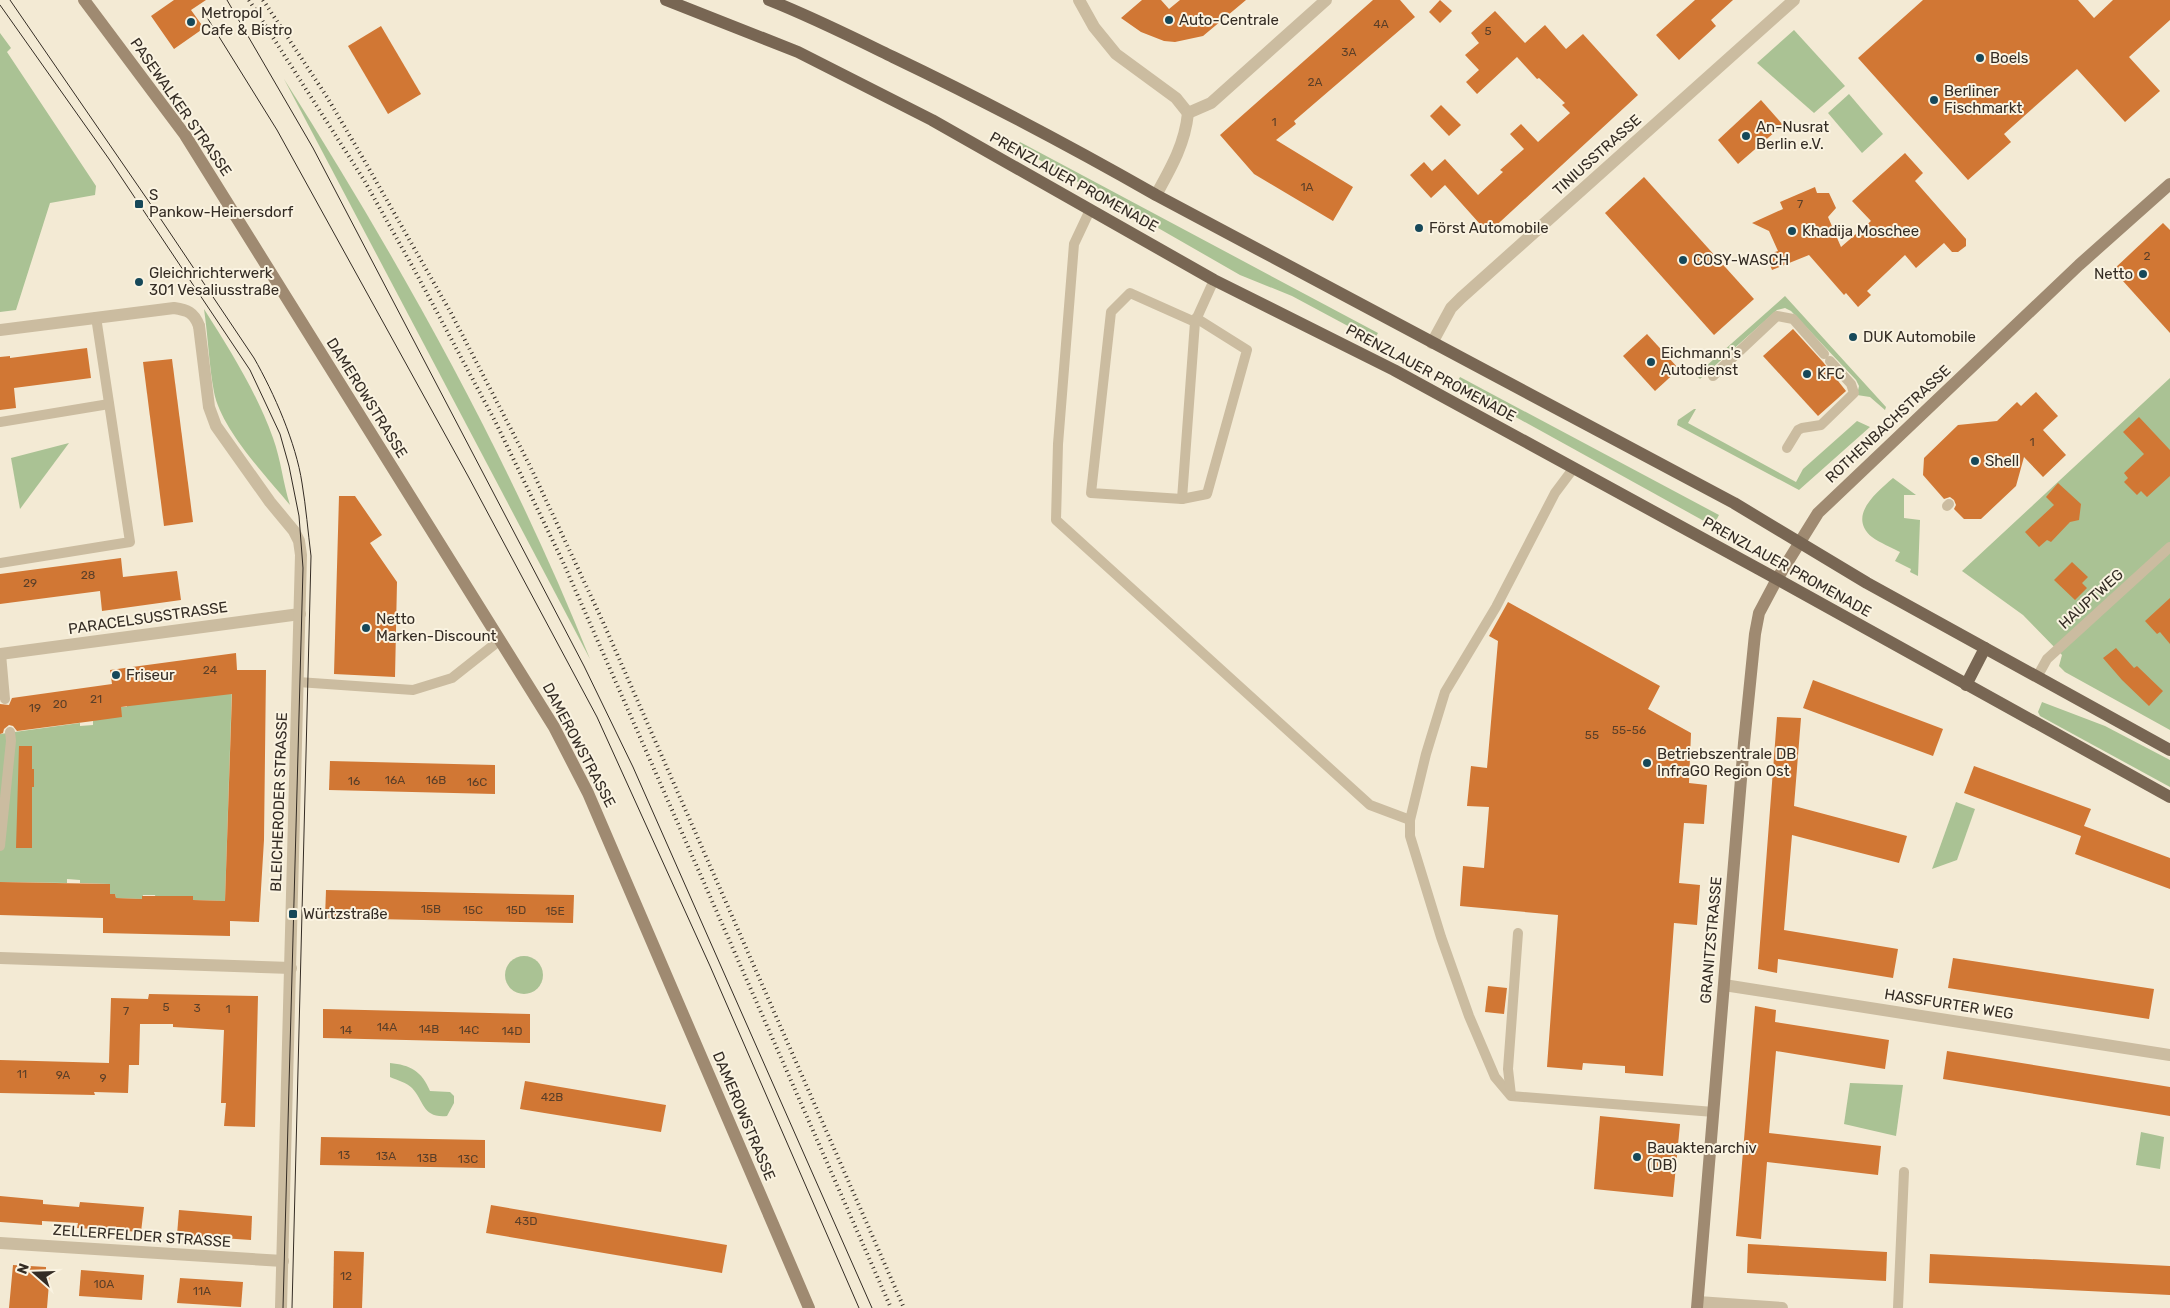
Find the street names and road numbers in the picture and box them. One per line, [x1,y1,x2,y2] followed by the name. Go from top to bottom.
[126,34,236,180] street label: PASEWALKER STRASSE
[1549,111,1645,199] street label: TINIUSSTRASSE
[987,128,1161,236] street label: PRENZLAUER PROMENADE
[1343,320,1519,426] street label: PRENZLAUER PROMENADE
[323,335,411,461] street label: DAMEROWSTRASSE
[1822,361,1954,487] street label: ROTHENBACHSTRASSE
[1700,513,1874,621] street label: PRENZLAUER PROMENADE
[2055,565,2127,633] street label: HAUPTWEG
[67,598,229,638] street label: PARACELSUSSTRASSE
[539,680,619,810] street label: DAMEROWSTRASSE
[267,712,291,892] street label: BLEICHERODER STRASSE
[1696,876,1726,1004] street label: GRANITZSTRASSE
[1883,985,2015,1023] street label: HASSFURTER WEG
[709,1049,779,1183] street label: DAMEROWSTRASSE
[52,1221,232,1251] street label: ZELLERFELDER STRASSE

